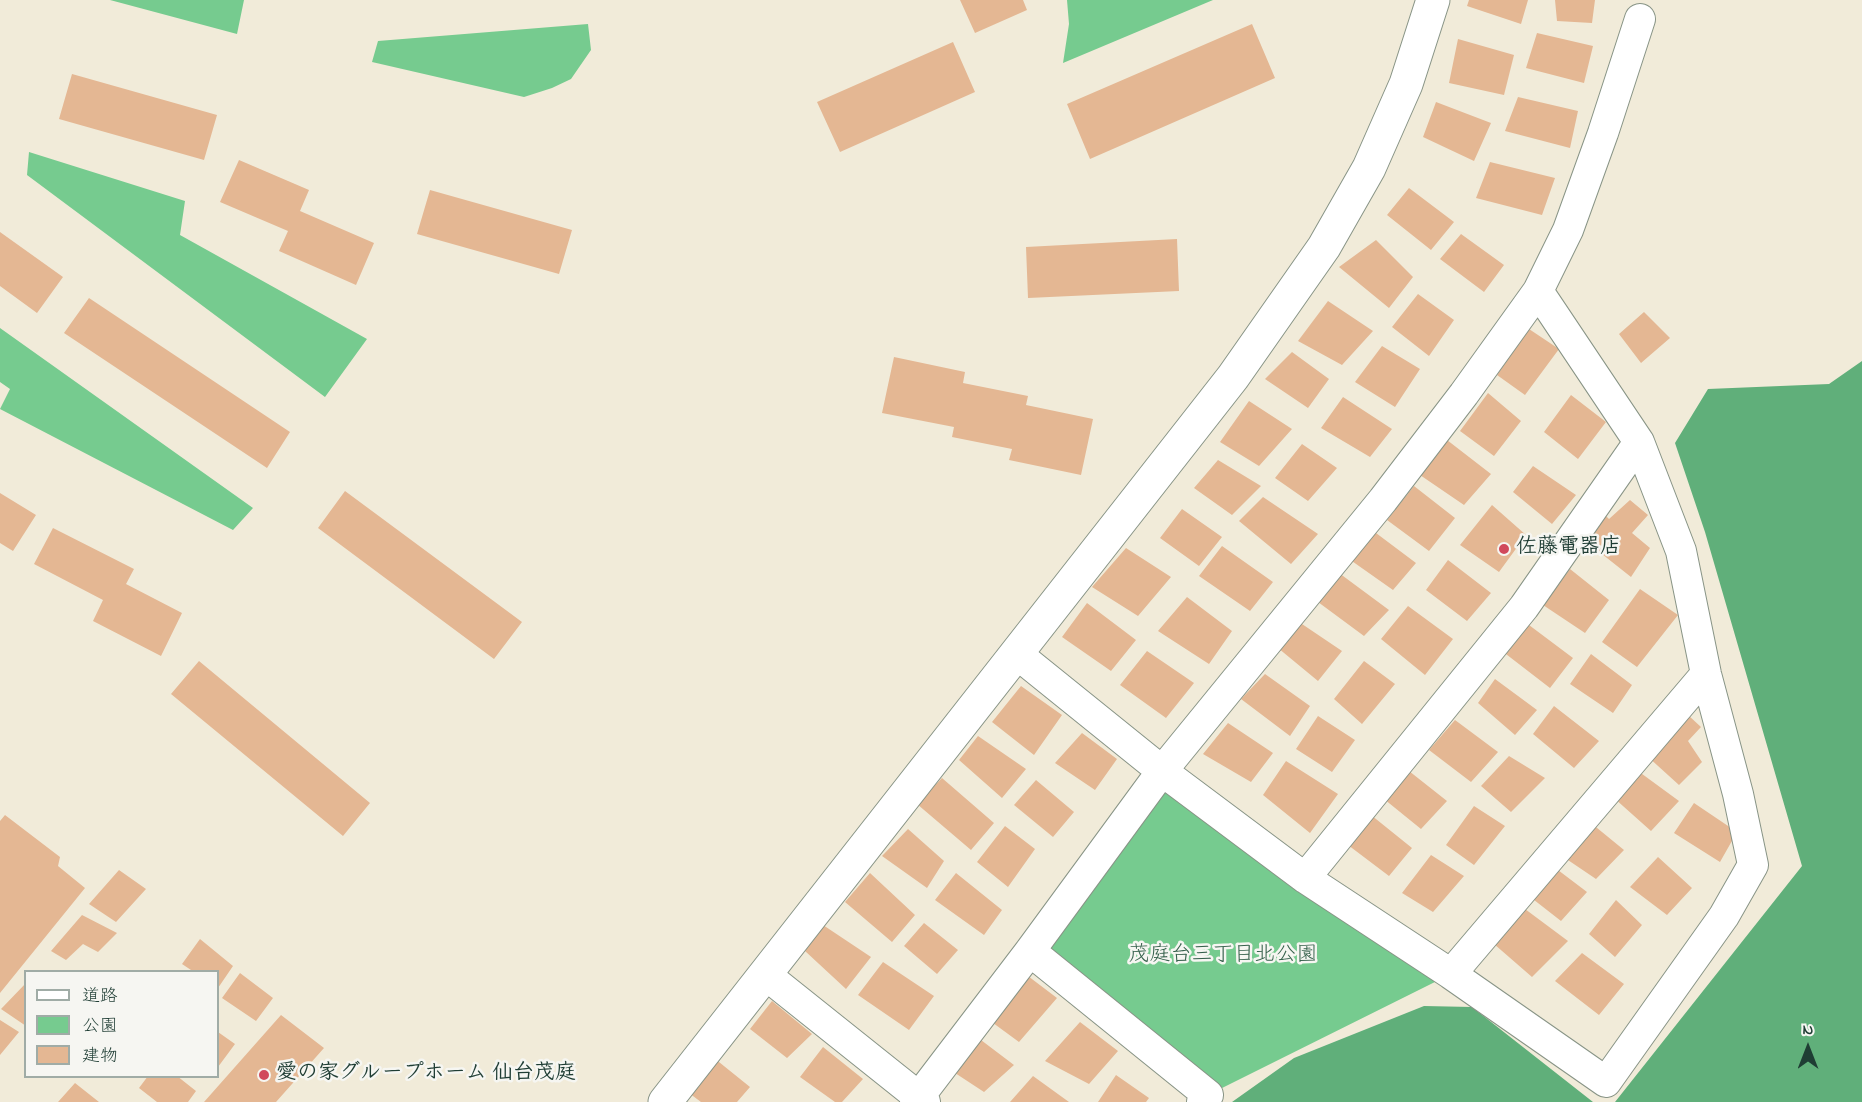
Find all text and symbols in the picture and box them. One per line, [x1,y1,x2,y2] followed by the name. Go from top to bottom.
[1516,536,1621,562] place label: 佐藤電器店
[1497,542,1511,556] marker: 佐藤電器店
[1129,944,1317,970] park label: 茂庭台三丁目北公園
[24,970,219,1078] legend
[82,984,118,1010] text: 道路
[82,1014,118,1040] text: 公園
[1778,1018,1838,1078] north arrow
[1803,1018,1813,1042] text: N
[82,1044,118,1070] text: 建物
[276,1062,576,1088] place label: 愛の家グループホーム 仙台茂庭
[257,1068,271,1082] marker: 愛の家グループホーム 仙台茂庭

